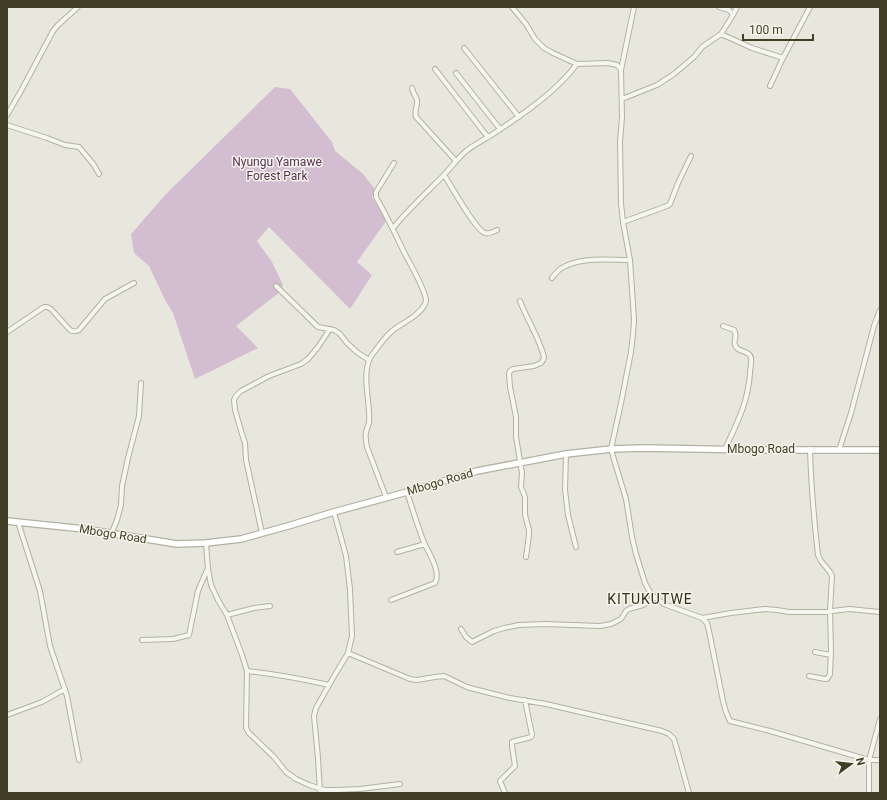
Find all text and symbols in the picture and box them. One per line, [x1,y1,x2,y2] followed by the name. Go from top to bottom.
[743,16,813,42] scale bar
[749,23,783,37] text: 100 m
[232,155,322,183] park label: Nyungu Yamawe Forest Park
[727,442,795,456] street label: Mbogo Road
[405,466,475,498] street label: Mbogo Road
[78,522,148,546] street label: Mbogo Road
[607,591,693,607] district label: KITUKUTWE
[831,744,871,784] north arrow
[853,756,868,767] text: N

